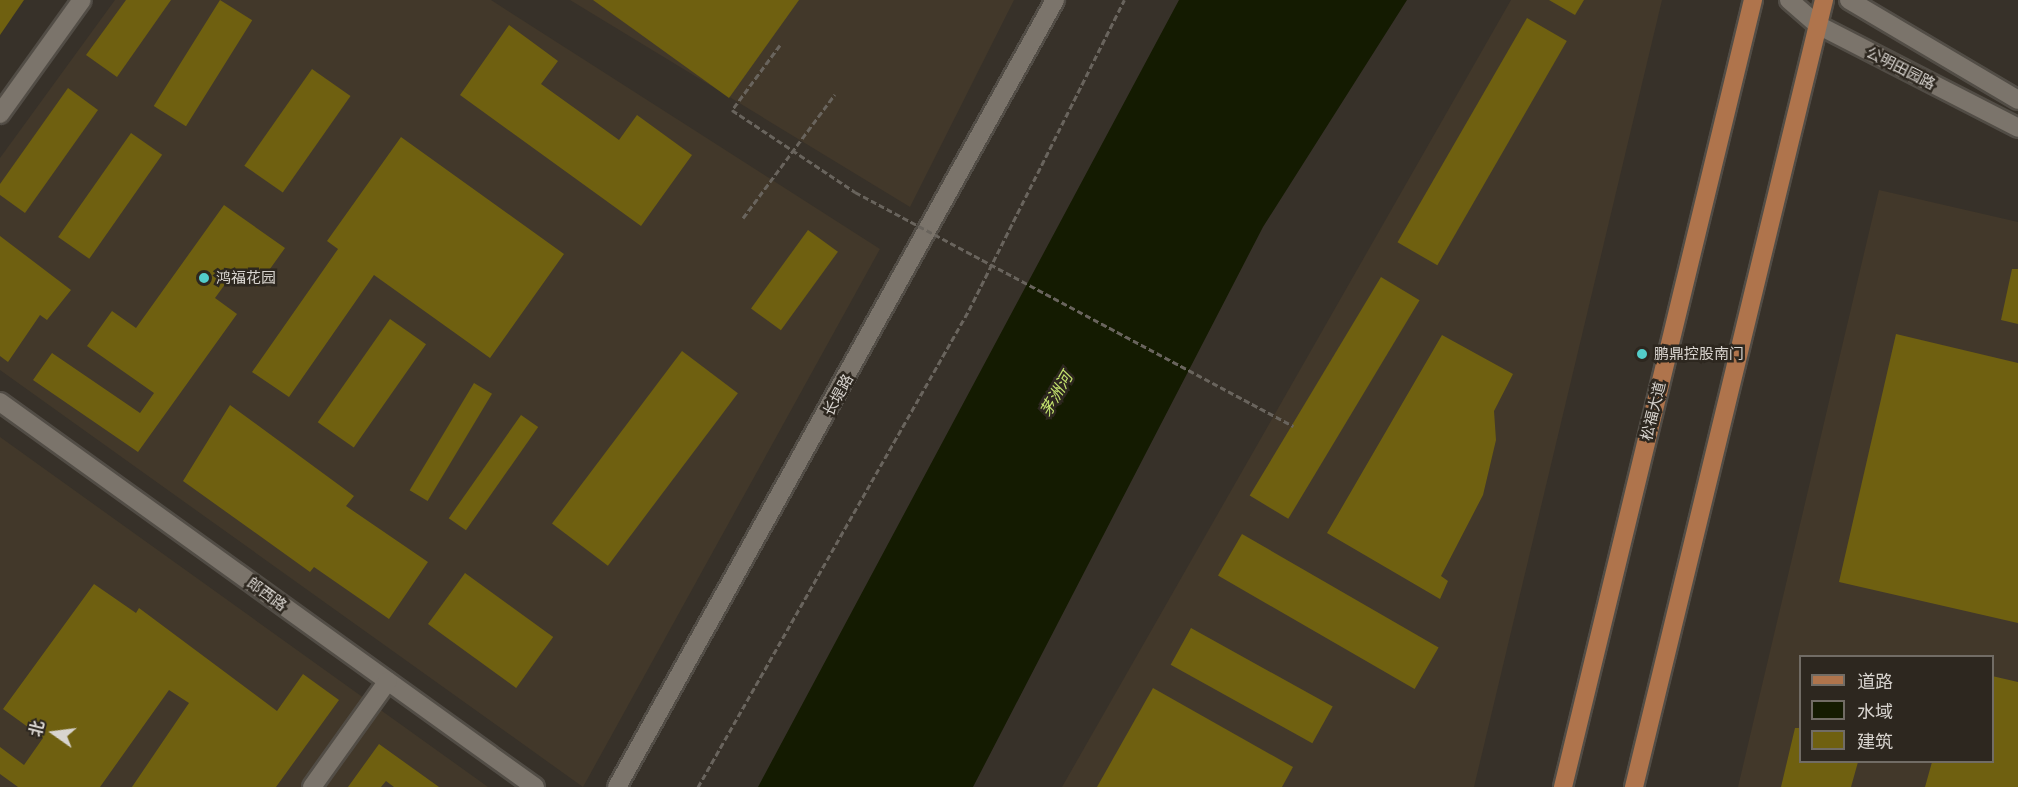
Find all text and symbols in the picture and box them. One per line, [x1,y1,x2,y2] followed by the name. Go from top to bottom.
[1864,43,1938,93] street label: 公明田园路
[216,269,276,287] place label: 鸿福花园
[197,271,211,285] marker: 鸿福花园
[1654,345,1744,363] place label: 鹏鼎控股南门
[1635,347,1649,361] marker: 鹏鼎控股南门
[1036,368,1076,420] water label: 茅洲河
[819,371,857,419] street label: 长堤路
[1637,380,1669,442] street label: 松福大道
[244,573,290,615] street label: 郎西路
[1799,655,1994,763] legend
[1857,670,1893,693] text: 道路
[1857,700,1893,723] text: 水域
[24,703,84,763] north arrow
[25,718,48,739] text: 北
[1857,730,1893,753] text: 建筑

